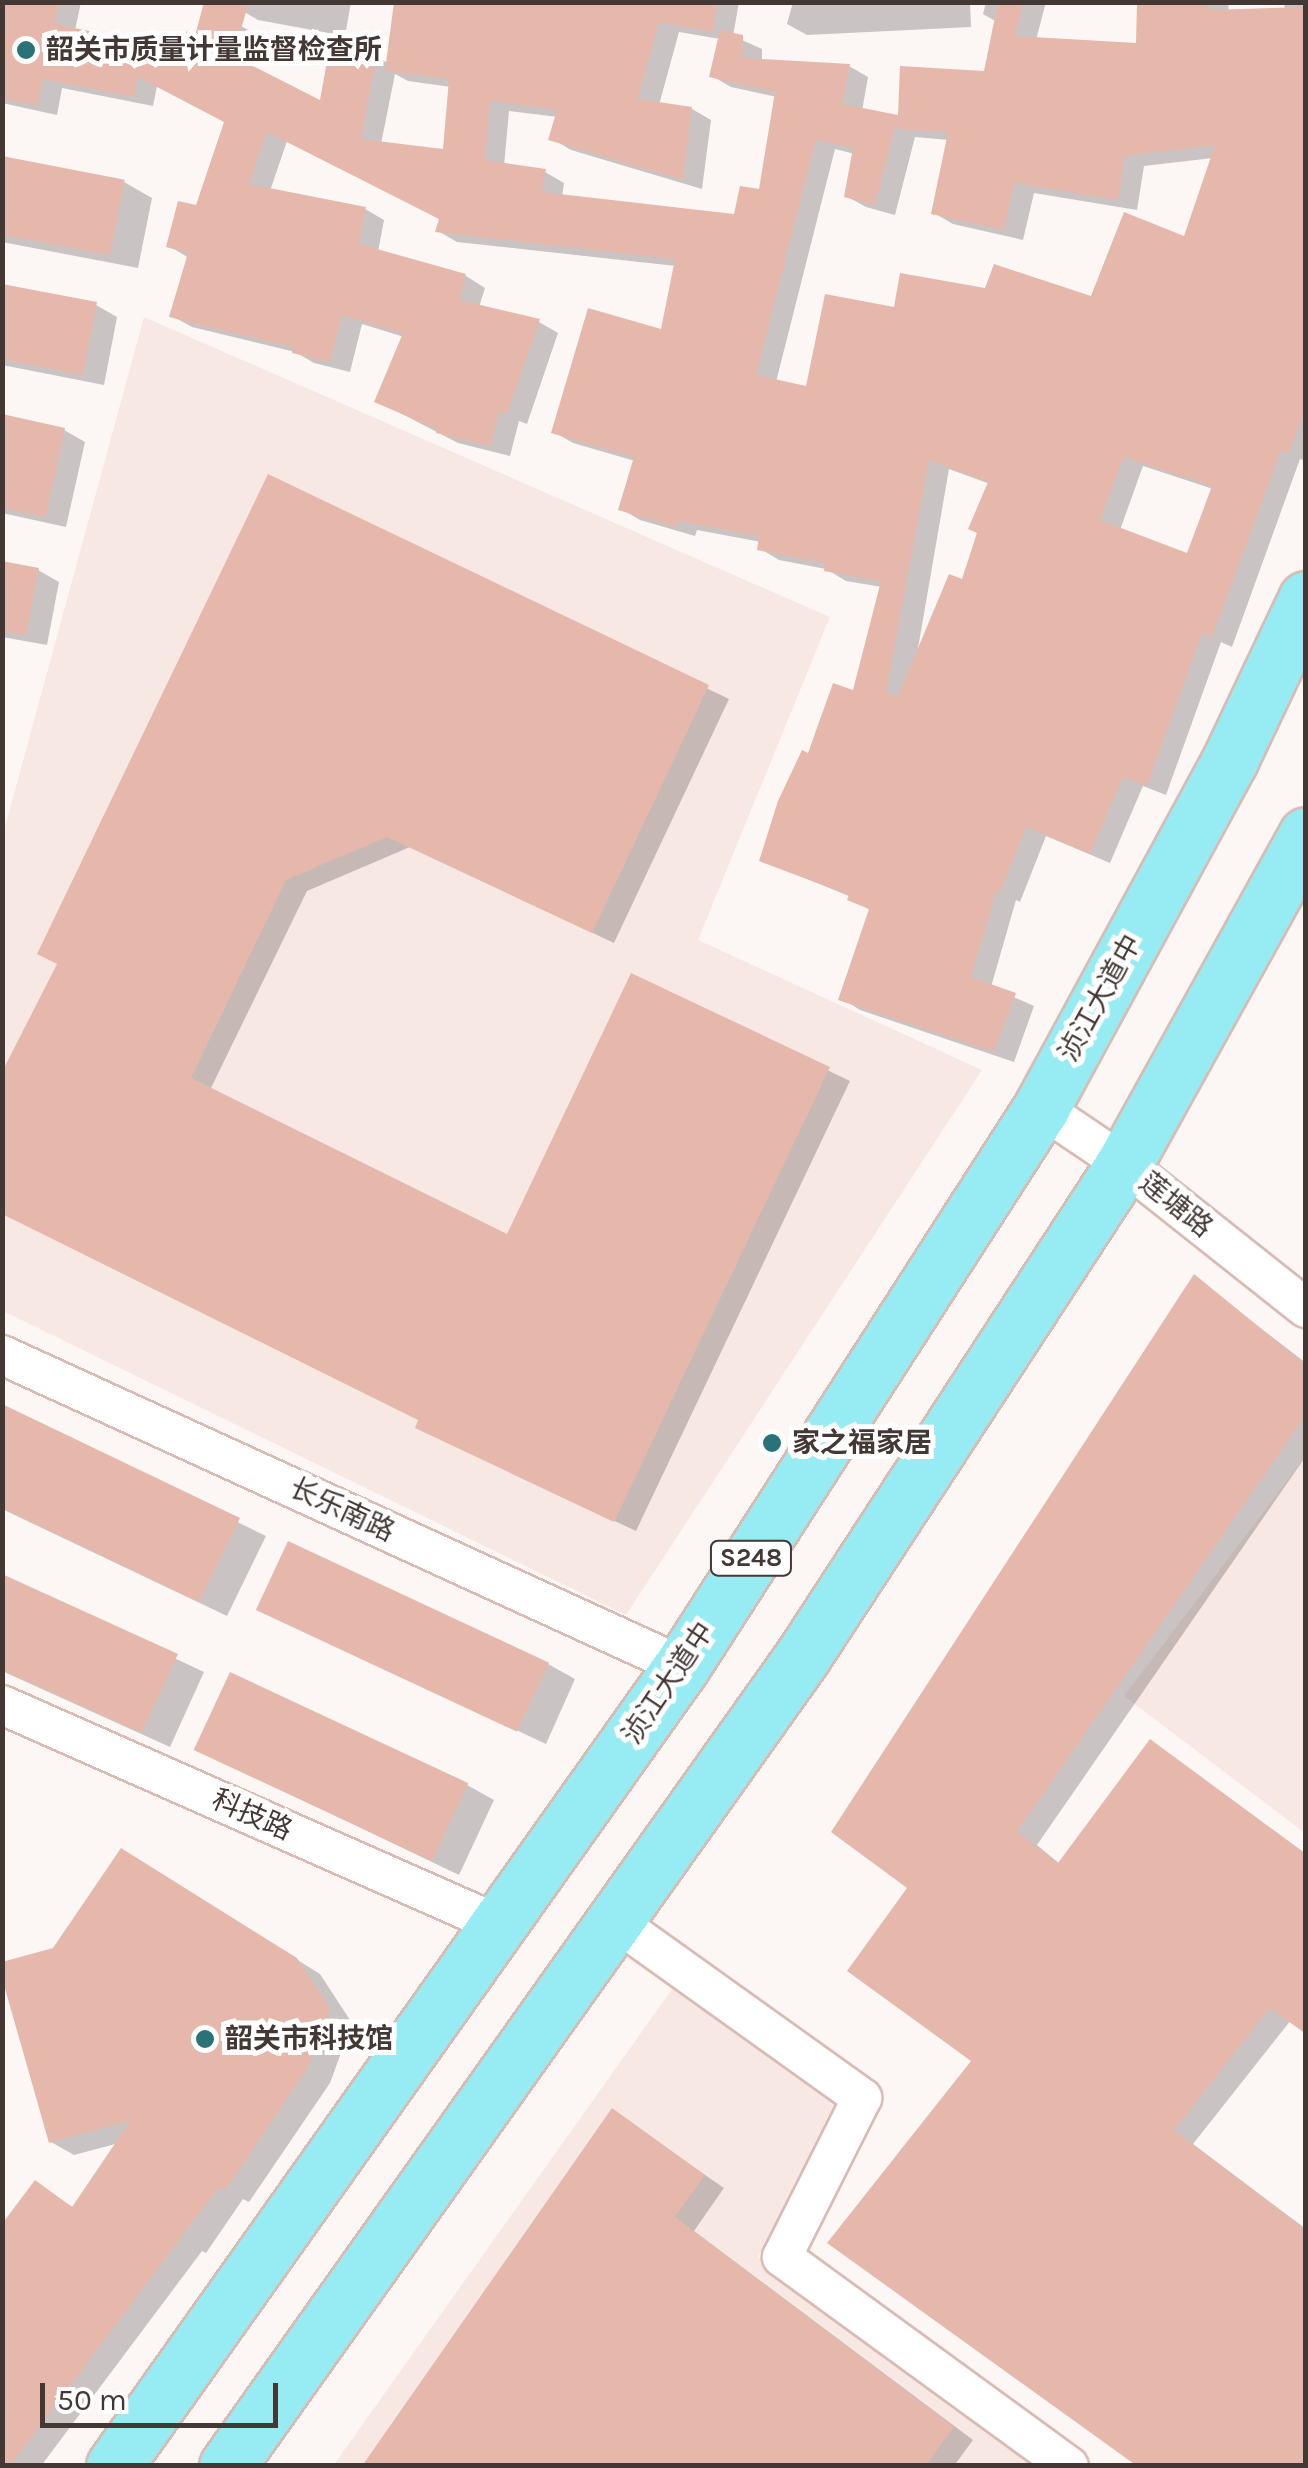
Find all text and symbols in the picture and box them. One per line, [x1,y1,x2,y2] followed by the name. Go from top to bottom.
[46,33,382,67] place label: 韶关市质量计量监督检查所
[15,39,37,61] marker: 韶关市质量计量监督检查所
[1051,929,1149,1067] street label: 浈江大道中
[1133,1166,1219,1244] street label: 莲塘路
[792,1426,932,1460] place label: 家之福家居
[761,1432,783,1454] marker: 家之福家居
[284,1471,400,1549] street label: 长乐南路
[708,1538,794,1578] road number: S248
[615,1616,721,1750] street label: 浈江大道中
[207,1783,297,1847] street label: 科技路
[225,2022,393,2056] place label: 韶关市科技馆
[194,2028,216,2050] marker: 韶关市科技馆
[45,2363,282,2425] scale bar
[57,2382,127,2418] text: 50 m

